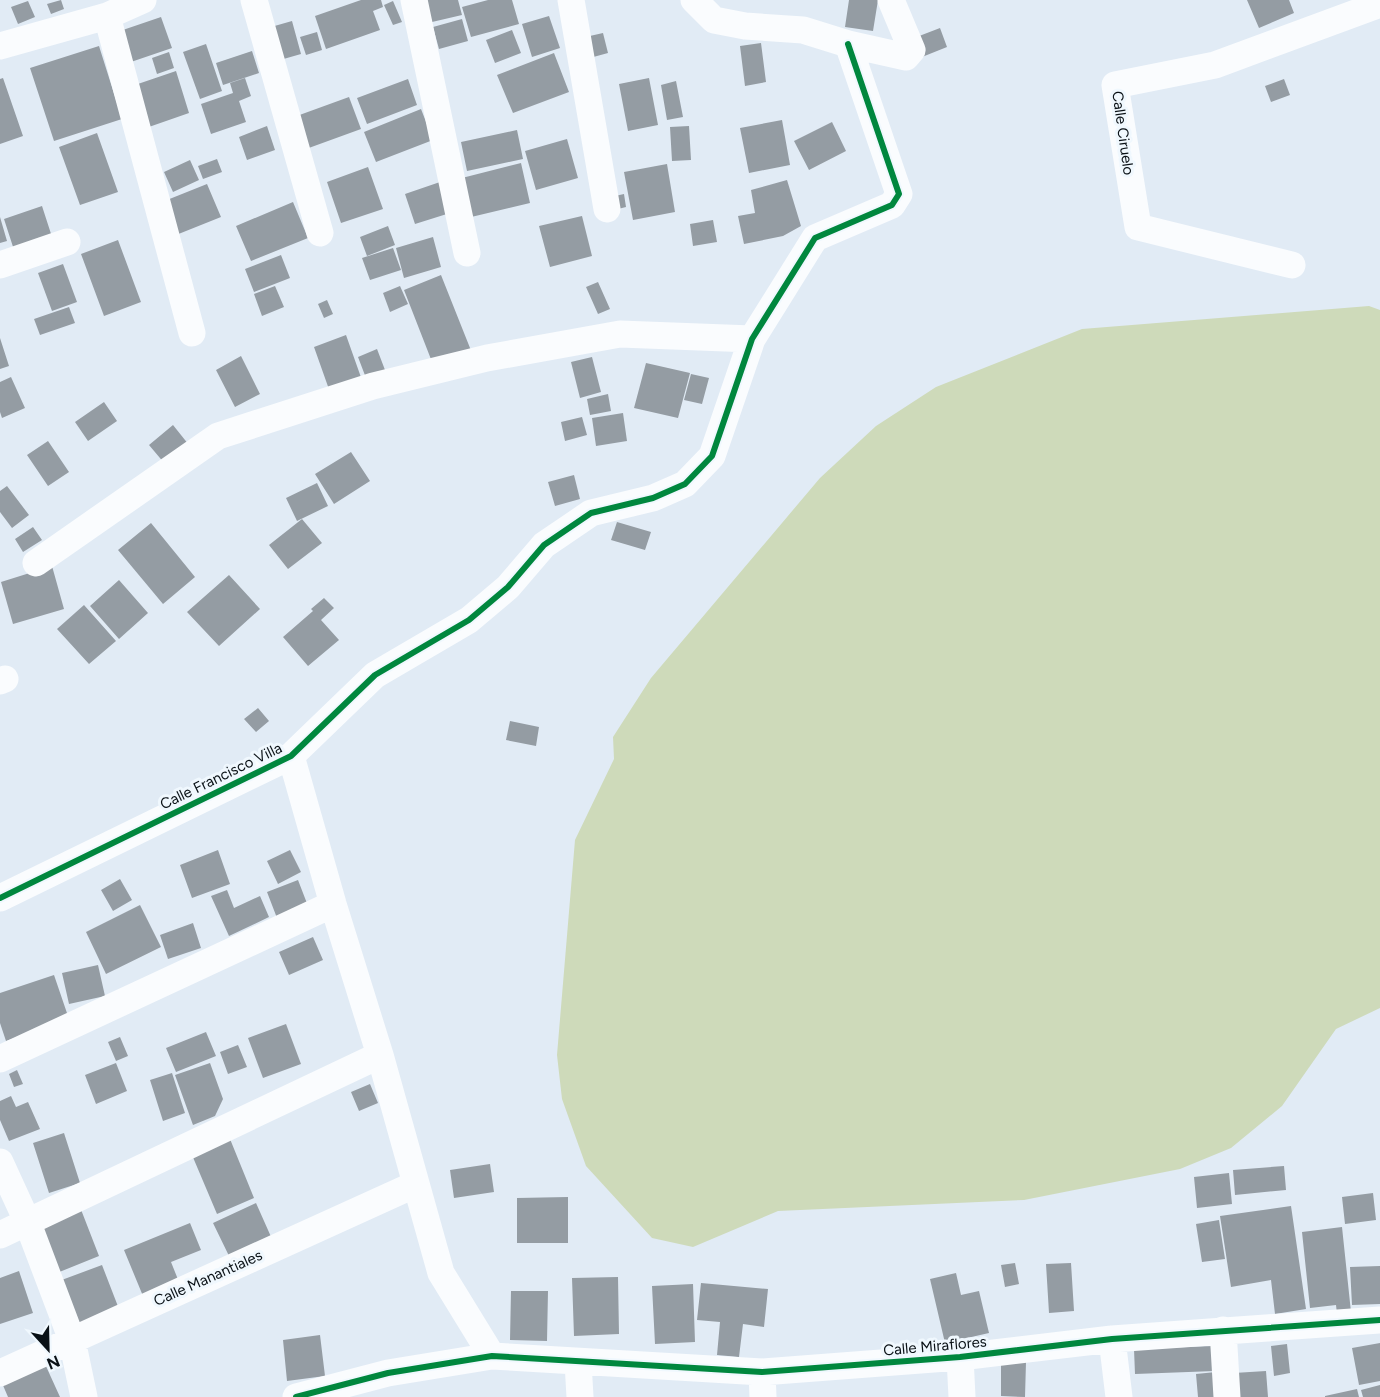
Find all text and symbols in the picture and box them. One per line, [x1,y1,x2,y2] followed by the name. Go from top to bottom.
[1108,90,1138,177] street label: Calle Ciruelo
[157,739,285,813] street label: Calle Francisco Villa
[151,1246,265,1310] street label: Calle Manantiales
[18,1319,78,1379] north arrow
[883,1333,987,1359] street label: Calle Miraflores
[44,1351,63,1374] text: N

